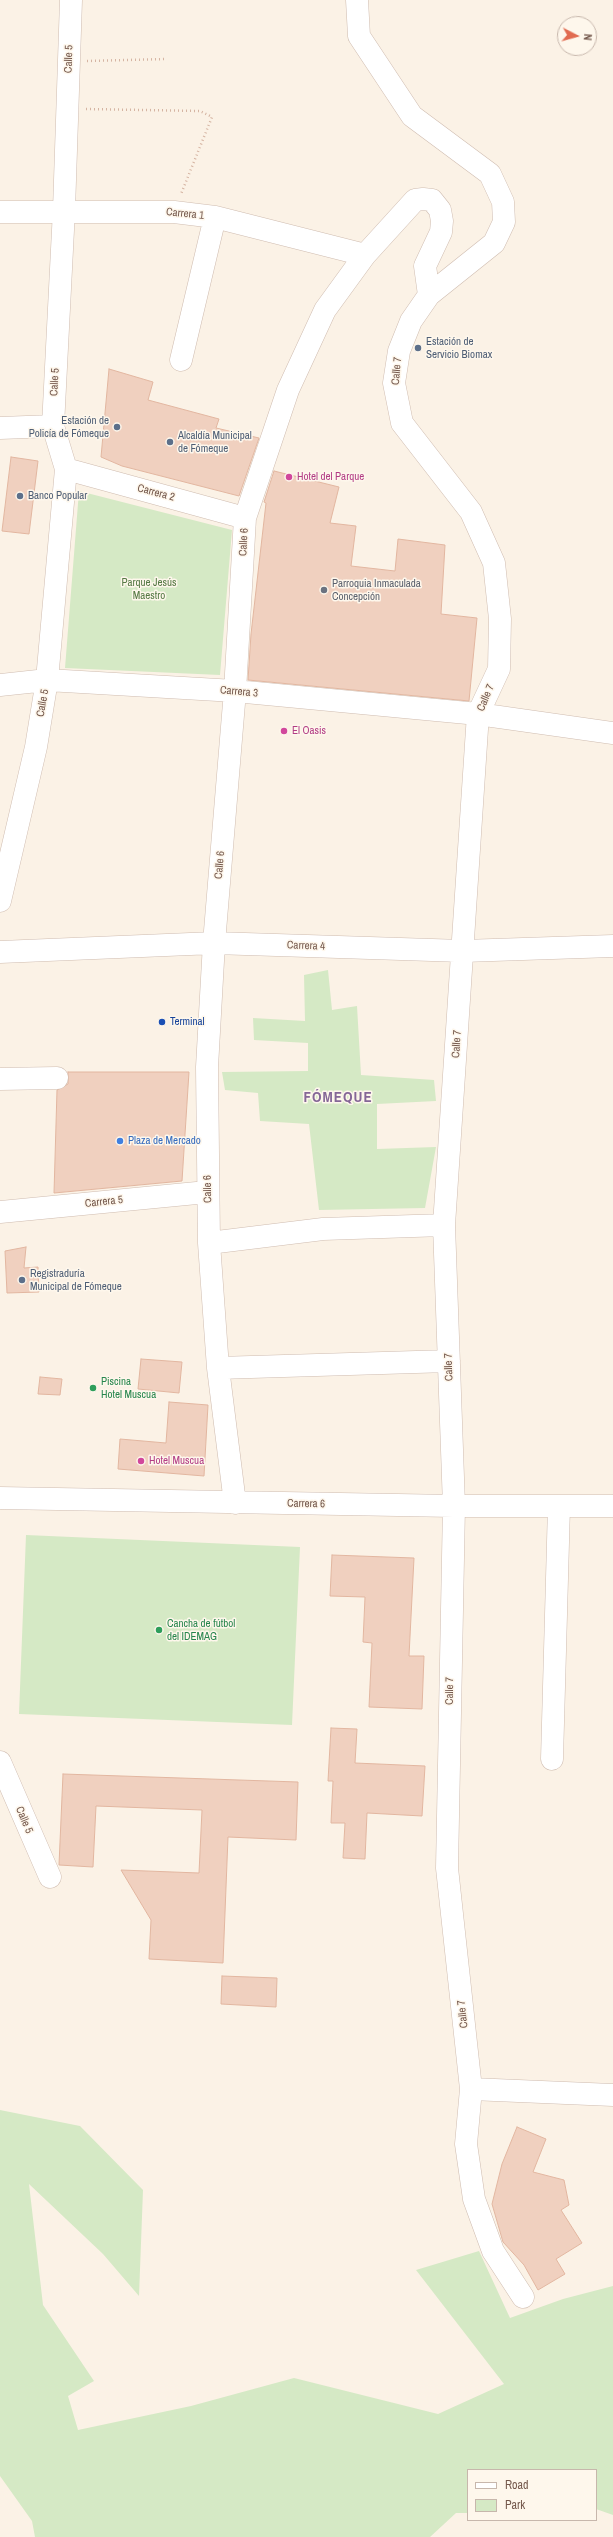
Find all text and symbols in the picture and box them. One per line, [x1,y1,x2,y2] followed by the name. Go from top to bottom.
[557,16,597,56] north arrow
[581,33,595,41] text: N
[62,45,76,73] street label: Calle 5
[165,205,205,223] street label: Carrera 1
[426,335,492,361] place label: Estación de Servicio Biomax
[413,343,423,353] marker: Estación de Servicio Biomax
[389,356,405,386] street label: Calle 7
[48,368,62,396] street label: Calle 5
[29,414,109,440] place label: Estación de Policía de Fómeque
[112,422,122,432] marker: Estación de Policía de Fómeque
[178,429,252,455] place label: Alcaldía Municipal de Fómeque
[165,437,175,447] marker: Alcaldía Municipal de Fómeque
[297,470,364,484] place label: Hotel del Parque
[284,472,294,482] marker: Hotel del Parque
[136,482,176,504] street label: Carrera 2
[28,489,87,503] place label: Banco Popular
[15,491,25,501] marker: Banco Popular
[237,528,251,556] street label: Calle 6
[121,576,177,602] park label: Parque Jesús Maestro
[332,577,421,603] place label: Parroquia Inmaculada Concepción
[319,585,329,595] marker: Parroquia Inmaculada Concepción
[474,683,498,713] street label: Calle 7
[219,684,259,700] street label: Carrera 3
[34,688,52,718] street label: Calle 5
[292,724,326,738] place label: El Oasis
[279,726,289,736] marker: El Oasis
[212,850,228,880] street label: Calle 6
[287,939,325,953] street label: Carrera 4
[170,1015,205,1029] place label: Terminal
[157,1017,167,1027] marker: Terminal
[449,1030,465,1058] street label: Calle 7
[303,1089,373,1107] district label: FÓMEQUE
[128,1134,201,1148] place label: Plaza de Mercado
[115,1136,125,1146] marker: Plaza de Mercado
[201,1175,215,1203] street label: Calle 6
[84,1193,124,1211] street label: Carrera 5
[30,1267,122,1293] place label: Registraduría Municipal de Fómeque
[17,1275,27,1285] marker: Registraduría Municipal de Fómeque
[442,1353,456,1381] street label: Calle 7
[101,1375,156,1401] place label: Piscina Hotel Muscua
[88,1383,98,1393] marker: Piscina Hotel Muscua
[149,1454,204,1468] place label: Hotel Muscua
[136,1456,146,1466] marker: Hotel Muscua
[287,1497,325,1511] street label: Carrera 6
[167,1617,235,1643] place label: Cancha de fútbol del IDEMAG
[154,1625,164,1635] marker: Cancha de fútbol del IDEMAG
[443,1677,457,1705] street label: Calle 7
[12,1805,36,1835] street label: Calle 5
[455,1999,471,2029] street label: Calle 7
[467,2469,597,2521] legend
[505,2477,529,2493] text: Road
[505,2497,525,2513] text: Park

